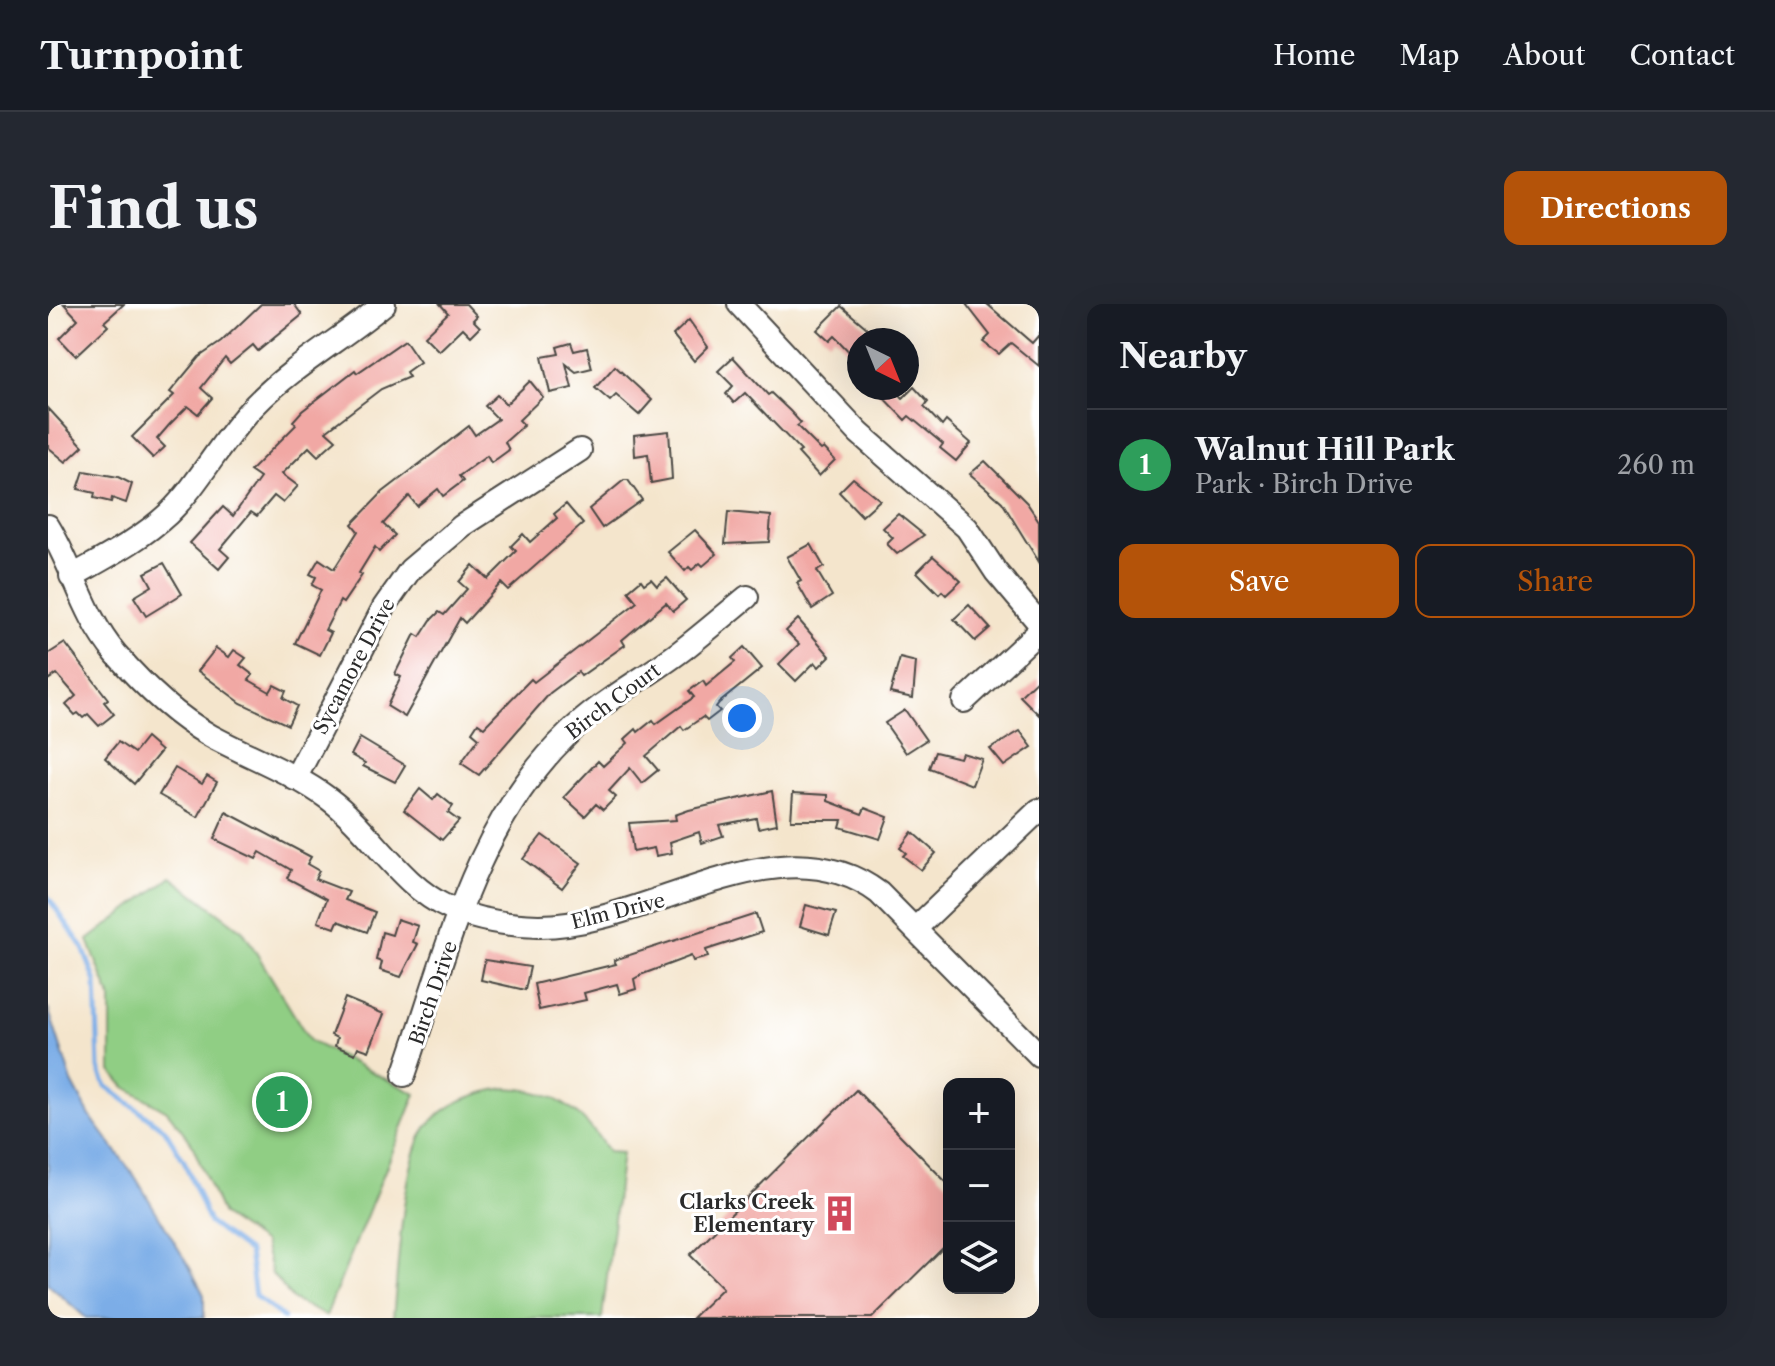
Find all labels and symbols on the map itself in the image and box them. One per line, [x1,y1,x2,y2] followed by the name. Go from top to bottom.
[847,328,919,400] north arrow
[308,594,400,738] street label: Sycamore Drive
[561,658,665,744] street label: Birch Court
[722,698,762,738] your location
[569,888,667,934] street label: Elm Drive
[404,938,462,1048] street label: Birch Drive
[256,1072,308,1132] pin: 1
[679,1190,815,1237] place label: Clarks Creek Elementary
[821,1194,859,1232] building icon: Clarks Creek Elementary

